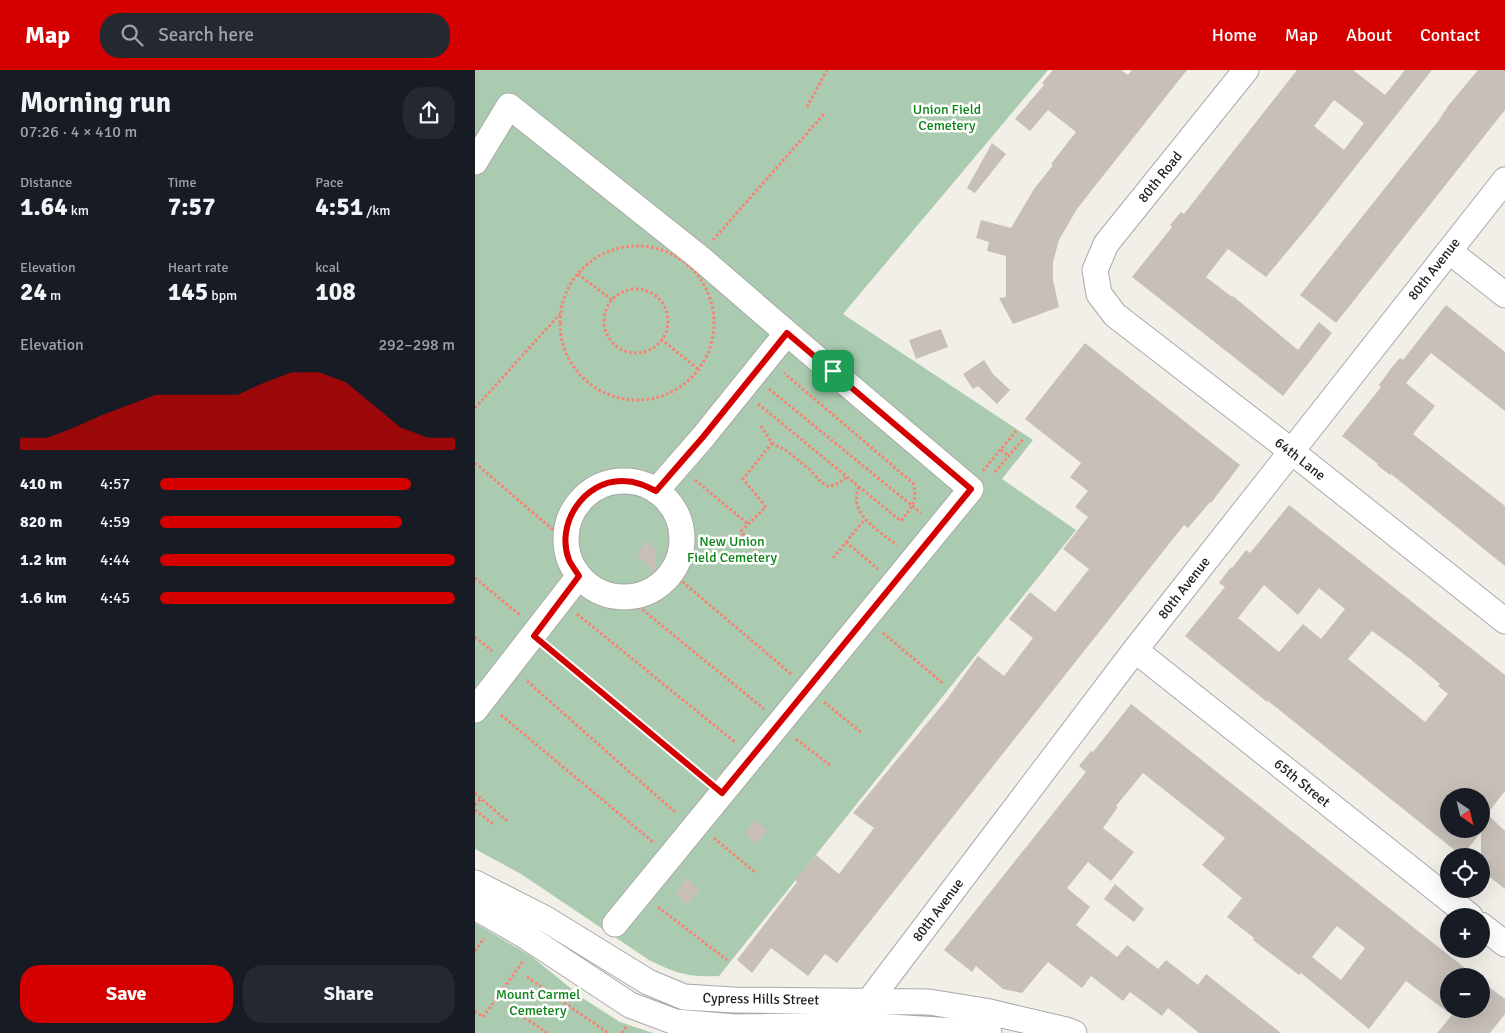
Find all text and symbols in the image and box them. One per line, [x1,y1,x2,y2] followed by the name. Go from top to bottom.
[100,13,450,58] search box
[25,20,70,50] text: Map
[118,21,146,49] icon: search
[158,23,254,47] text: Search here
[1212,24,1257,46] text: Home
[1285,24,1318,46] text: Map
[1346,24,1392,46] text: About
[1420,24,1480,46] text: Contact
[20,86,171,120] text: Morning run
[403,87,455,139] button: share
[913,101,981,134] park label: Union Field Cemetery
[20,122,137,142] text: 07:26 · 4 × 410 m
[1134,148,1186,206] street label: 80th Road
[20,174,72,191] text: Distance
[168,174,197,191] text: Time
[315,174,344,191] text: Pace
[20,191,68,222] text: 1.64
[168,191,216,222] text: 7:57
[315,191,363,222] text: 4:51
[68,202,89,219] text: km
[363,202,390,219] text: /km
[1404,234,1464,304] street label: 80th Avenue
[20,259,76,276] text: Elevation
[168,259,228,276] text: Heart rate
[315,259,340,276] text: kcal
[20,276,47,307] text: 24
[168,276,208,307] text: 145
[315,276,356,307] text: 108
[47,287,61,304] text: m
[208,287,237,304] text: bpm
[20,335,84,355] text: Elevation
[378,335,455,355] text: 292–298 m
[812,350,854,392] pin
[819,357,847,385] icon: arrive
[1271,434,1329,484] street label: 64th Lane
[20,474,62,494] text: 410 m
[100,474,130,494] text: 4:57
[20,512,62,532] text: 820 m
[100,512,130,532] text: 4:59
[687,533,777,566] park label: New Union Field Cemetery
[20,550,67,570] text: 1.2 km
[100,550,130,570] text: 4:44
[1154,553,1214,623] street label: 80th Avenue
[20,588,67,608] text: 1.6 km
[100,588,130,608] text: 4:45
[1271,755,1334,811] street label: 65th Street
[1440,788,1490,838] north arrow
[1440,788,1490,1018] map controls
[1440,848,1490,898] button: locate
[909,875,967,945] street label: 80th Avenue
[1440,908,1490,958] button: +
[20,965,233,1023] button: Save
[243,965,455,1023] button: Share
[1440,968,1490,1018] button: −
[496,986,580,1019] park label: Mount Carmel Cemetery
[703,989,820,1009] street label: Cypress Hills Street

